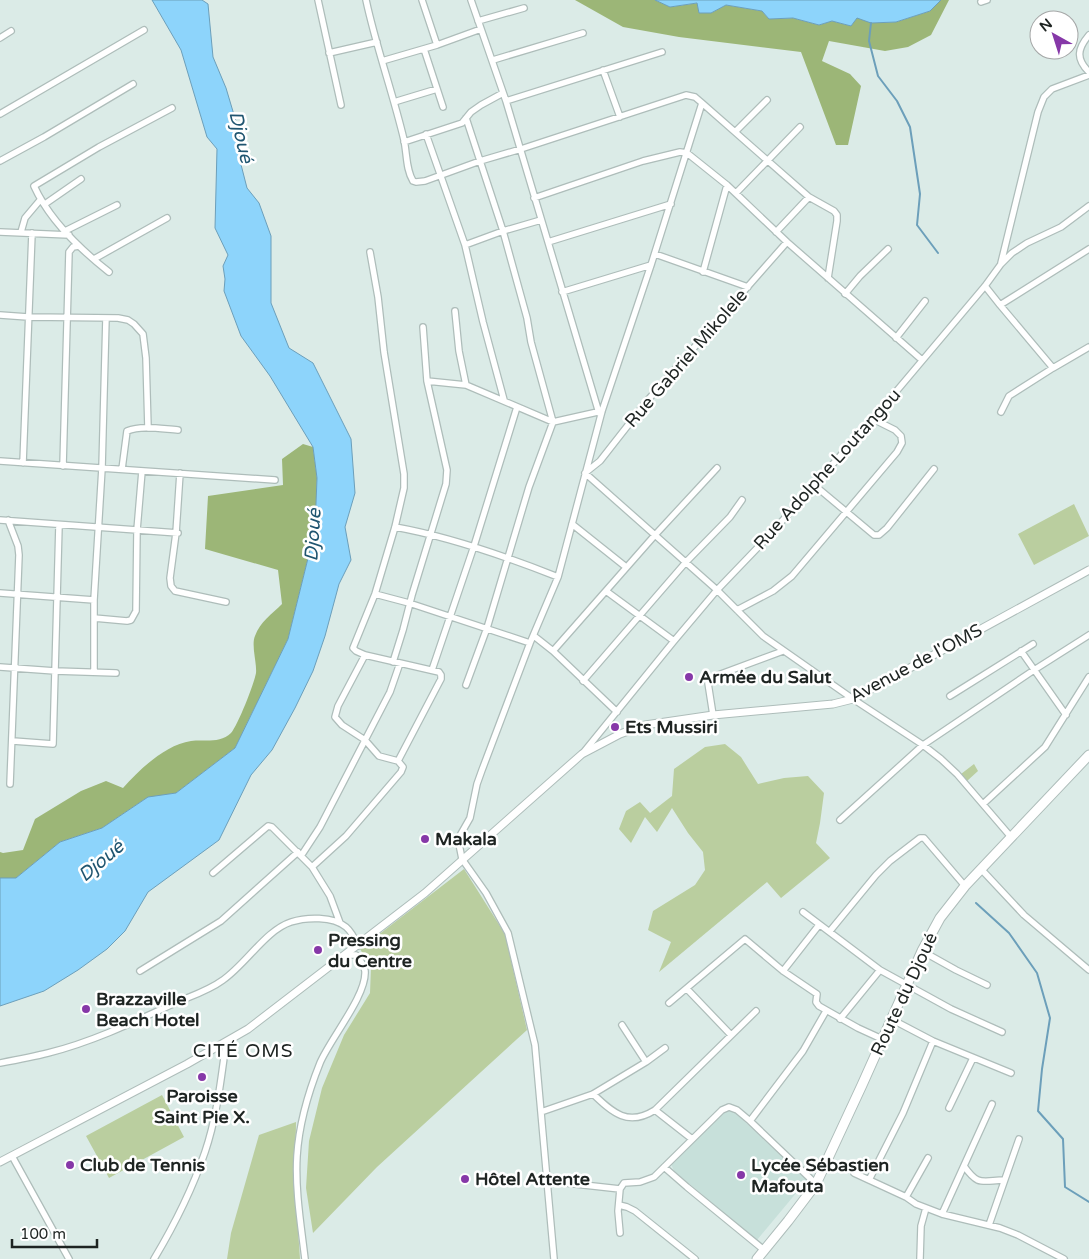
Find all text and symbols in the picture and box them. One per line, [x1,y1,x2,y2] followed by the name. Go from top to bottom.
[1029,10,1079,60] north arrow
[1036,15,1056,35] text: N
[224,109,258,166] water label: Djoué
[620,284,752,432] street label: Rue Gabriel Mikolele
[749,384,905,554] street label: Rue Adolphe Loutangou
[300,507,326,562] water label: Djoué
[846,619,986,707] street label: Avenue de l'OMS
[699,666,831,688] place label: Armée du Salut
[683,671,695,683] marker: Armée du Salut
[625,716,718,738] place label: Ets Mussiri
[609,721,621,733] marker: Ets Mussiri
[435,828,497,850] place label: Makala
[419,833,431,845] marker: Makala
[74,835,129,886] water label: Djoué
[328,929,412,972] place label: Pressing du Centre
[866,929,942,1059] street label: Route du Djoué
[312,944,324,956] marker: Pressing du Centre
[96,988,200,1031] place label: Brazzaville Beach Hotel
[80,1003,92,1015] marker: Brazzaville Beach Hotel
[193,1040,293,1062] district label: CITÉ OMS
[196,1071,208,1083] marker: Paroisse Saint Pie X.
[154,1085,250,1128] place label: Paroisse Saint Pie X.
[80,1154,206,1176] place label: Club de Tennis
[751,1154,889,1197] place label: Lycée Sébastien Mafouta
[64,1159,76,1171] marker: Club de Tennis
[475,1168,590,1190] place label: Hôtel Attente
[735,1169,747,1181] marker: Lycée Sébastien Mafouta
[459,1173,471,1185] marker: Hôtel Attente
[12,1216,98,1248] scale bar
[20,1225,66,1243] text: 100 m

